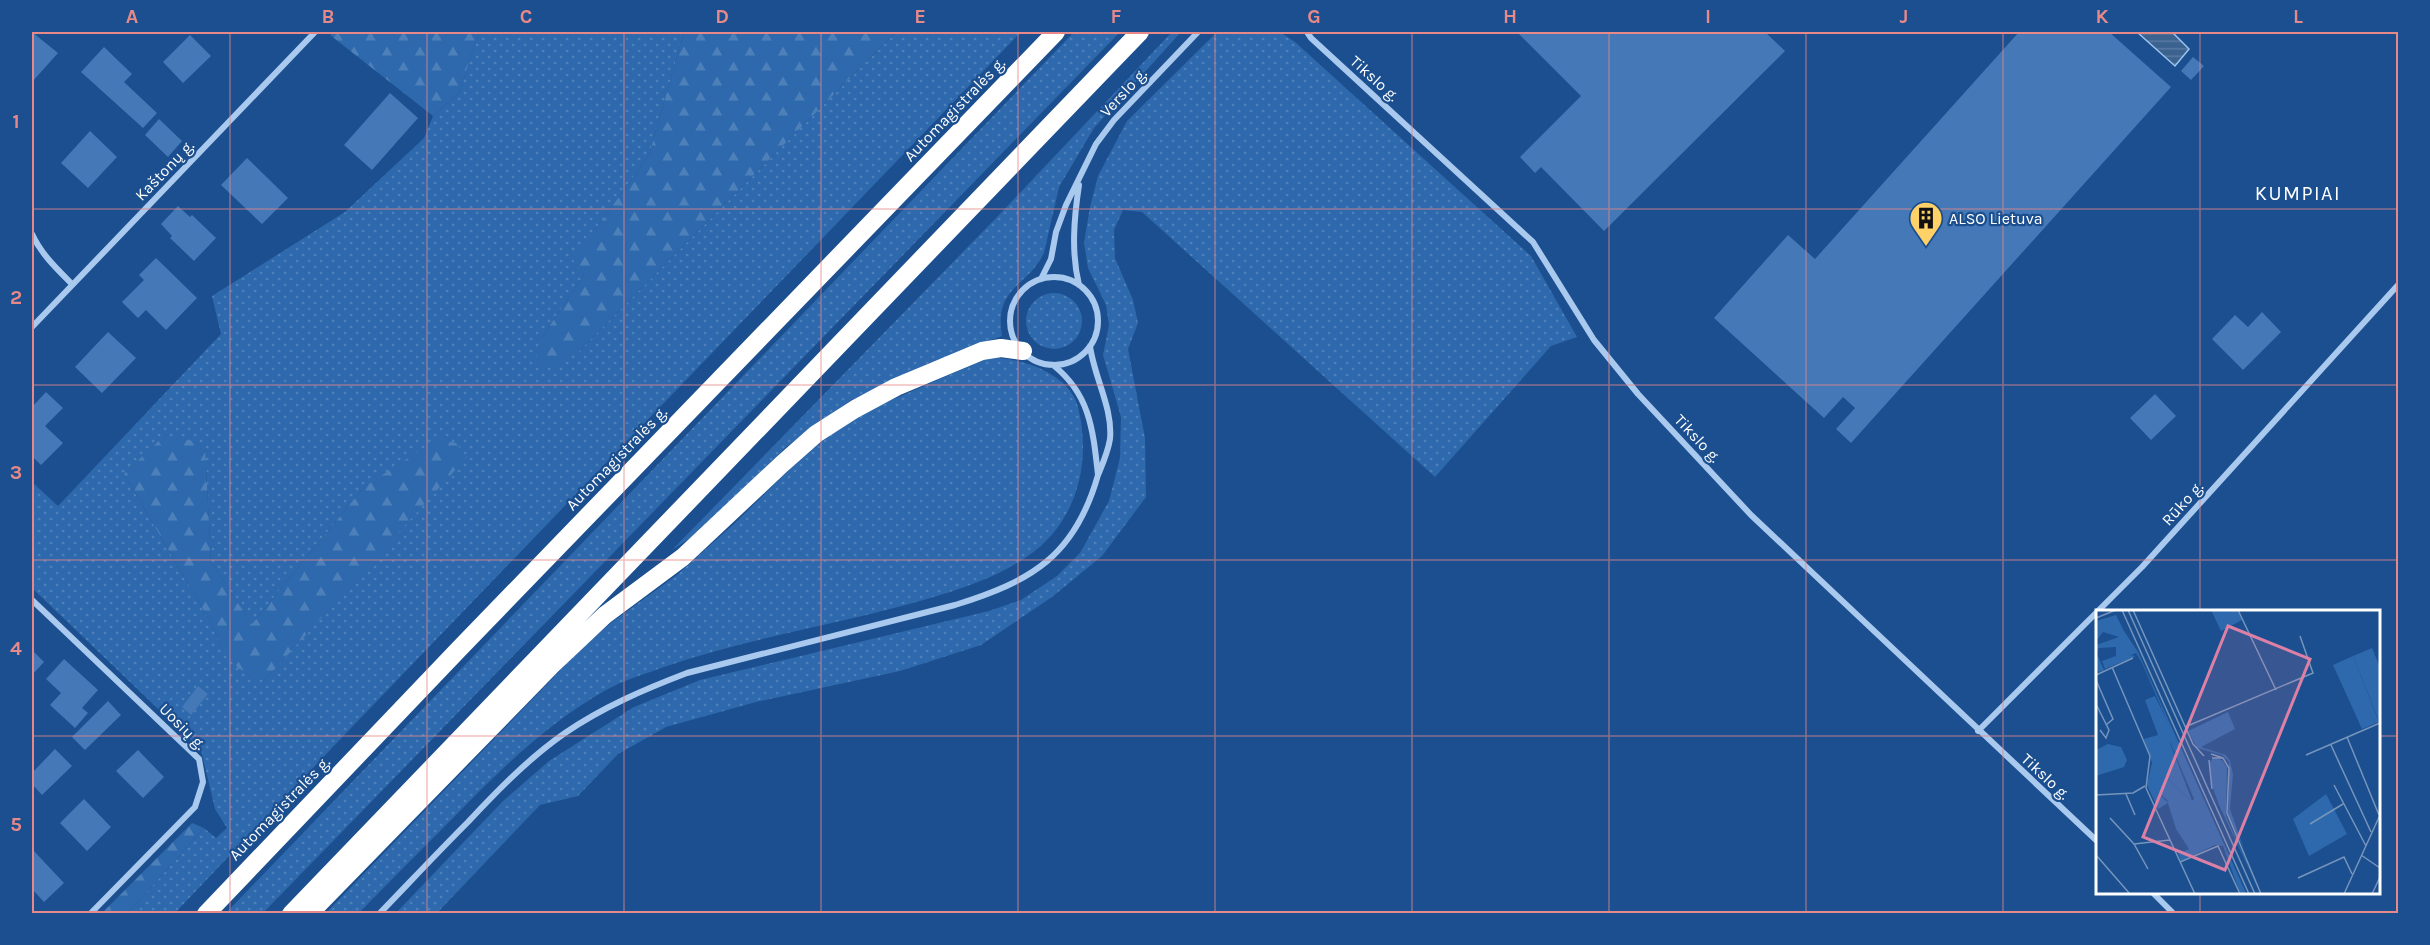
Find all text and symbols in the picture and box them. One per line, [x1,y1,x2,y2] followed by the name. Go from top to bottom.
[126,5,139,28] text: A
[322,5,334,28] text: B
[520,5,532,28] text: C
[715,5,729,28] text: D
[914,5,926,28] text: E
[1111,5,1122,28] text: F
[1307,5,1321,28] text: G
[1503,5,1517,28] text: H
[1705,5,1711,28] text: I
[1900,5,1908,28] text: J
[2095,5,2109,28] text: K
[2293,5,2303,28] text: L
[1346,52,1403,105] street label: Tikslo g.
[900,53,1009,165] street label: Automagistralės g.
[1096,64,1151,121] street label: Verslo g.
[12,110,20,133] text: 1
[131,136,198,205] street label: Kaštonų g.
[2255,182,2341,205] district label: KUMPIAI
[1908,200,1944,247] building icon: ALSO Lietuva
[1949,209,2043,228] place label: ALSO Lietuva
[10,286,22,309] text: 2
[562,402,671,514] street label: Automagistralės g.
[1671,410,1725,467] street label: Tikslo g.
[10,461,22,484] text: 3
[2158,477,2207,529] street label: Rūko g.
[2096,610,2379,894] inset map
[10,637,22,660] text: 4
[156,699,210,754] street label: Uosių g.
[2018,749,2074,804] street label: Tikslo g.
[225,752,334,864] street label: Automagistralės g.
[10,813,22,836] text: 5

